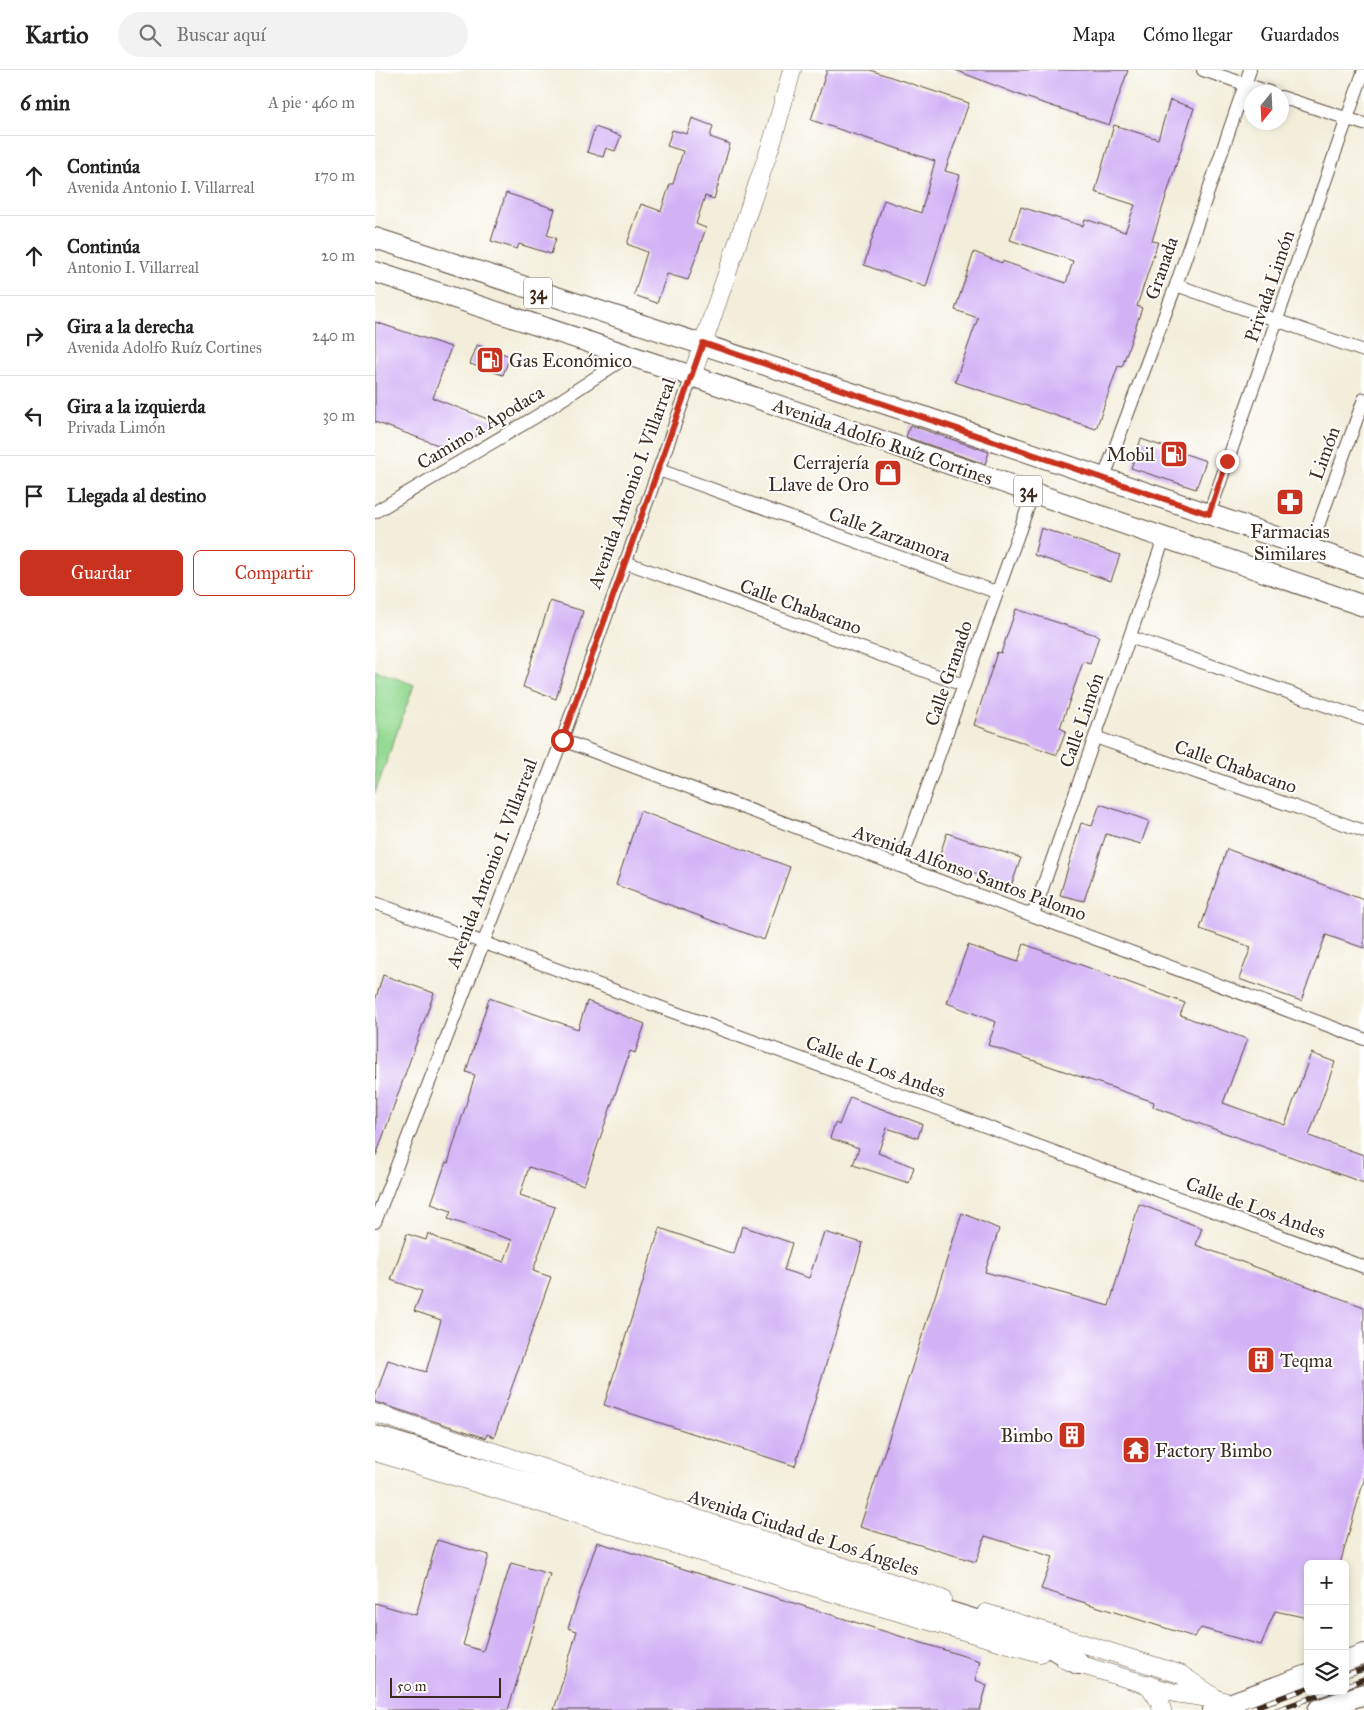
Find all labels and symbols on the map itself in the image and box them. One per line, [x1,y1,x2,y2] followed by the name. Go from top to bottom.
[1244,85,1289,130] north arrow
[1240,227,1299,345] street label: Privada Limón
[1140,233,1183,303] street label: Granada
[524,278,552,308] road number: 34
[475,345,505,375] fuel station icon: Gas Económico
[509,349,632,372] place label: Gas Económico
[582,374,681,593] street label: Avenida Antonio I. Villarreal
[413,380,549,474] street label: Camino a Apodaca
[769,393,996,490] street label: Avenida Adolfo Ruíz Cortines
[1304,423,1345,483] street label: Limón
[1159,439,1189,469] fuel station icon: Mobil
[1106,443,1156,466] place label: Mobil
[1216,450,1239,473] route end
[768,451,870,496] place label: Cerrajería Llave de Oro
[873,458,903,488] shop icon: Cerrajería Llave de Oro
[1014,476,1042,506] road number: 34
[1275,487,1305,517] pharmacy icon: Farmacias Similares
[826,502,955,567] street label: Calle Zarzamora
[1250,520,1330,565] place label: Farmacias Similares
[737,574,865,639] street label: Calle Chabacano
[920,617,977,729] street label: Calle Granado
[1055,670,1108,770] street label: Calle Limón
[551,729,574,752] route start
[1172,735,1300,798] street label: Calle Chabacano
[440,754,542,972] street label: Avenida Antonio I. Villarreal
[849,819,1090,925] street label: Avenida Alfonso Santos Palomo
[803,1031,949,1102] street label: Calle de Los Andes
[1183,1172,1329,1243] street label: Calle de Los Andes
[1246,1345,1276,1375] building icon: Teqma
[1280,1349,1333,1373] place label: Teqma
[1057,1420,1087,1450] building icon: Bimbo
[1000,1424,1053,1447] place label: Bimbo
[1121,1435,1151,1465] temple icon: Factory Bimbo
[1155,1439,1272,1462] place label: Factory Bimbo
[684,1483,923,1582] street label: Avenida Ciudad de Los Ángeles
[390,1675,501,1698] scale bar

